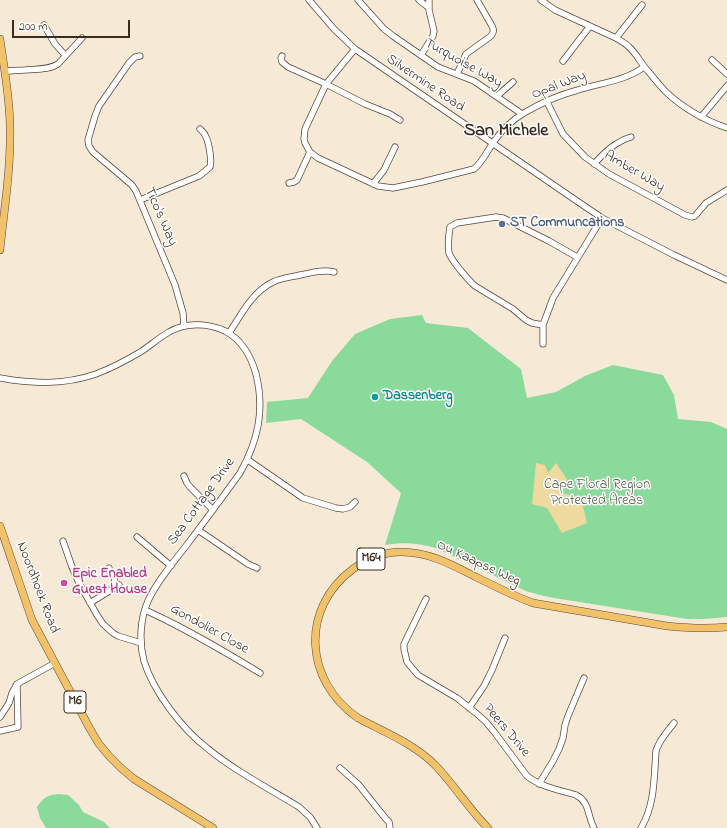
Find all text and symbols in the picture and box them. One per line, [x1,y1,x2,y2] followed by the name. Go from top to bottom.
[14,12,132,38] scale bar
[19,18,48,36] text: 200 m
[421,36,505,92] street label: Turquoise Way
[383,52,467,116] street label: Silvermine Road
[530,68,588,104] street label: Opal Way
[464,121,548,143] district label: San Michele
[601,148,667,196] street label: Amber Way
[140,185,180,249] street label: Tico's Way
[510,216,624,232] place label: ST Communcations
[497,219,507,229] marker: ST Communcations
[383,389,453,405] place label: Dassenberg
[370,392,380,402] marker: Dassenberg
[165,455,239,549] street label: Sea Cottage Drive
[544,478,650,510] park label: Cape Floral Region Protected Areas
[433,537,523,591] street label: Ou Kaapse Weg
[12,540,62,636] street label: Noordhoek Road
[357,548,385,570] road number: M64
[72,567,147,600] place label: Epic Enabled Guest House
[59,578,69,588] marker: Epic Enabled Guest House
[167,601,251,659] street label: Gondolier Close
[64,691,86,713] road number: M6
[479,701,533,761] street label: Peers Drive

